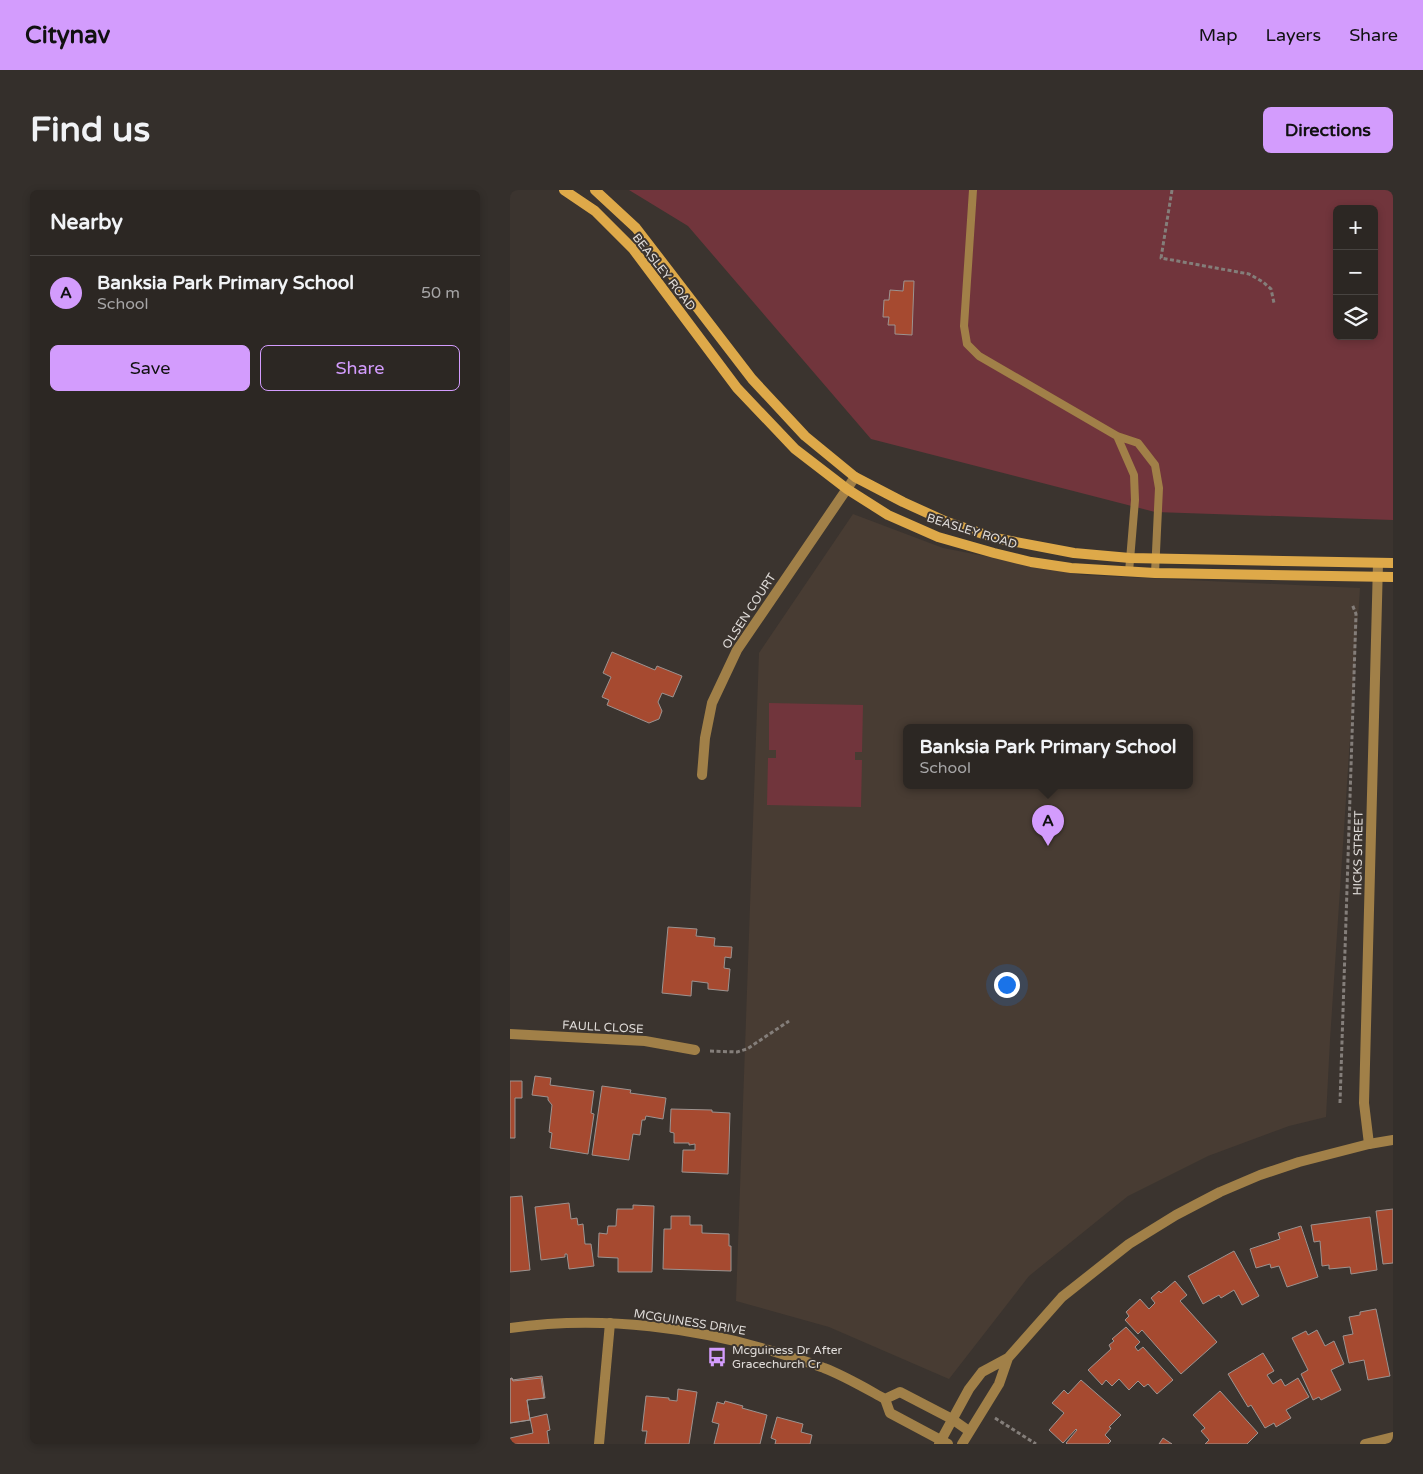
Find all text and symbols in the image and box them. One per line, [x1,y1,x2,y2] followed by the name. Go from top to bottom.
[25,21,110,50] text: Citynav
[1199,24,1238,46] text: Map
[1266,24,1321,46] text: Layers
[1349,24,1398,46] text: Share
[1263,107,1393,153] button: Directions
[30,109,150,151] text: Find us
[1333,205,1378,340] map controls
[1333,205,1378,250] button: +
[50,210,123,235] text: Nearby
[630,231,698,313] street label: BEASLEY ROAD
[1333,250,1378,295] button: −
[97,272,354,294] text: Banksia Park Primary School
[60,283,72,303] text: A
[421,283,460,303] text: 50 m
[97,294,149,314] text: School
[1333,295,1378,340] button: layers
[50,345,250,391] button: Save
[260,345,460,391] button: Share
[925,511,1019,551] street label: BEASLEY ROAD
[719,570,779,651] street label: OLSEN COURT
[903,724,1193,789] popup
[919,736,1177,758] text: Banksia Park Primary School
[919,758,971,778] text: School
[1032,805,1064,846] pin: A
[1350,810,1366,896] street label: HICKS STREET
[994,972,1020,998] your location
[562,1018,644,1036] street label: FAULL CLOSE
[633,1306,747,1338] street label: MCGUINESS DRIVE
[732,1343,842,1371] place label: Mcguiness Dr After Gracechurch Cr
[706,1346,728,1368] bus stop icon: Mcguiness Dr After Gracechurch Cr

